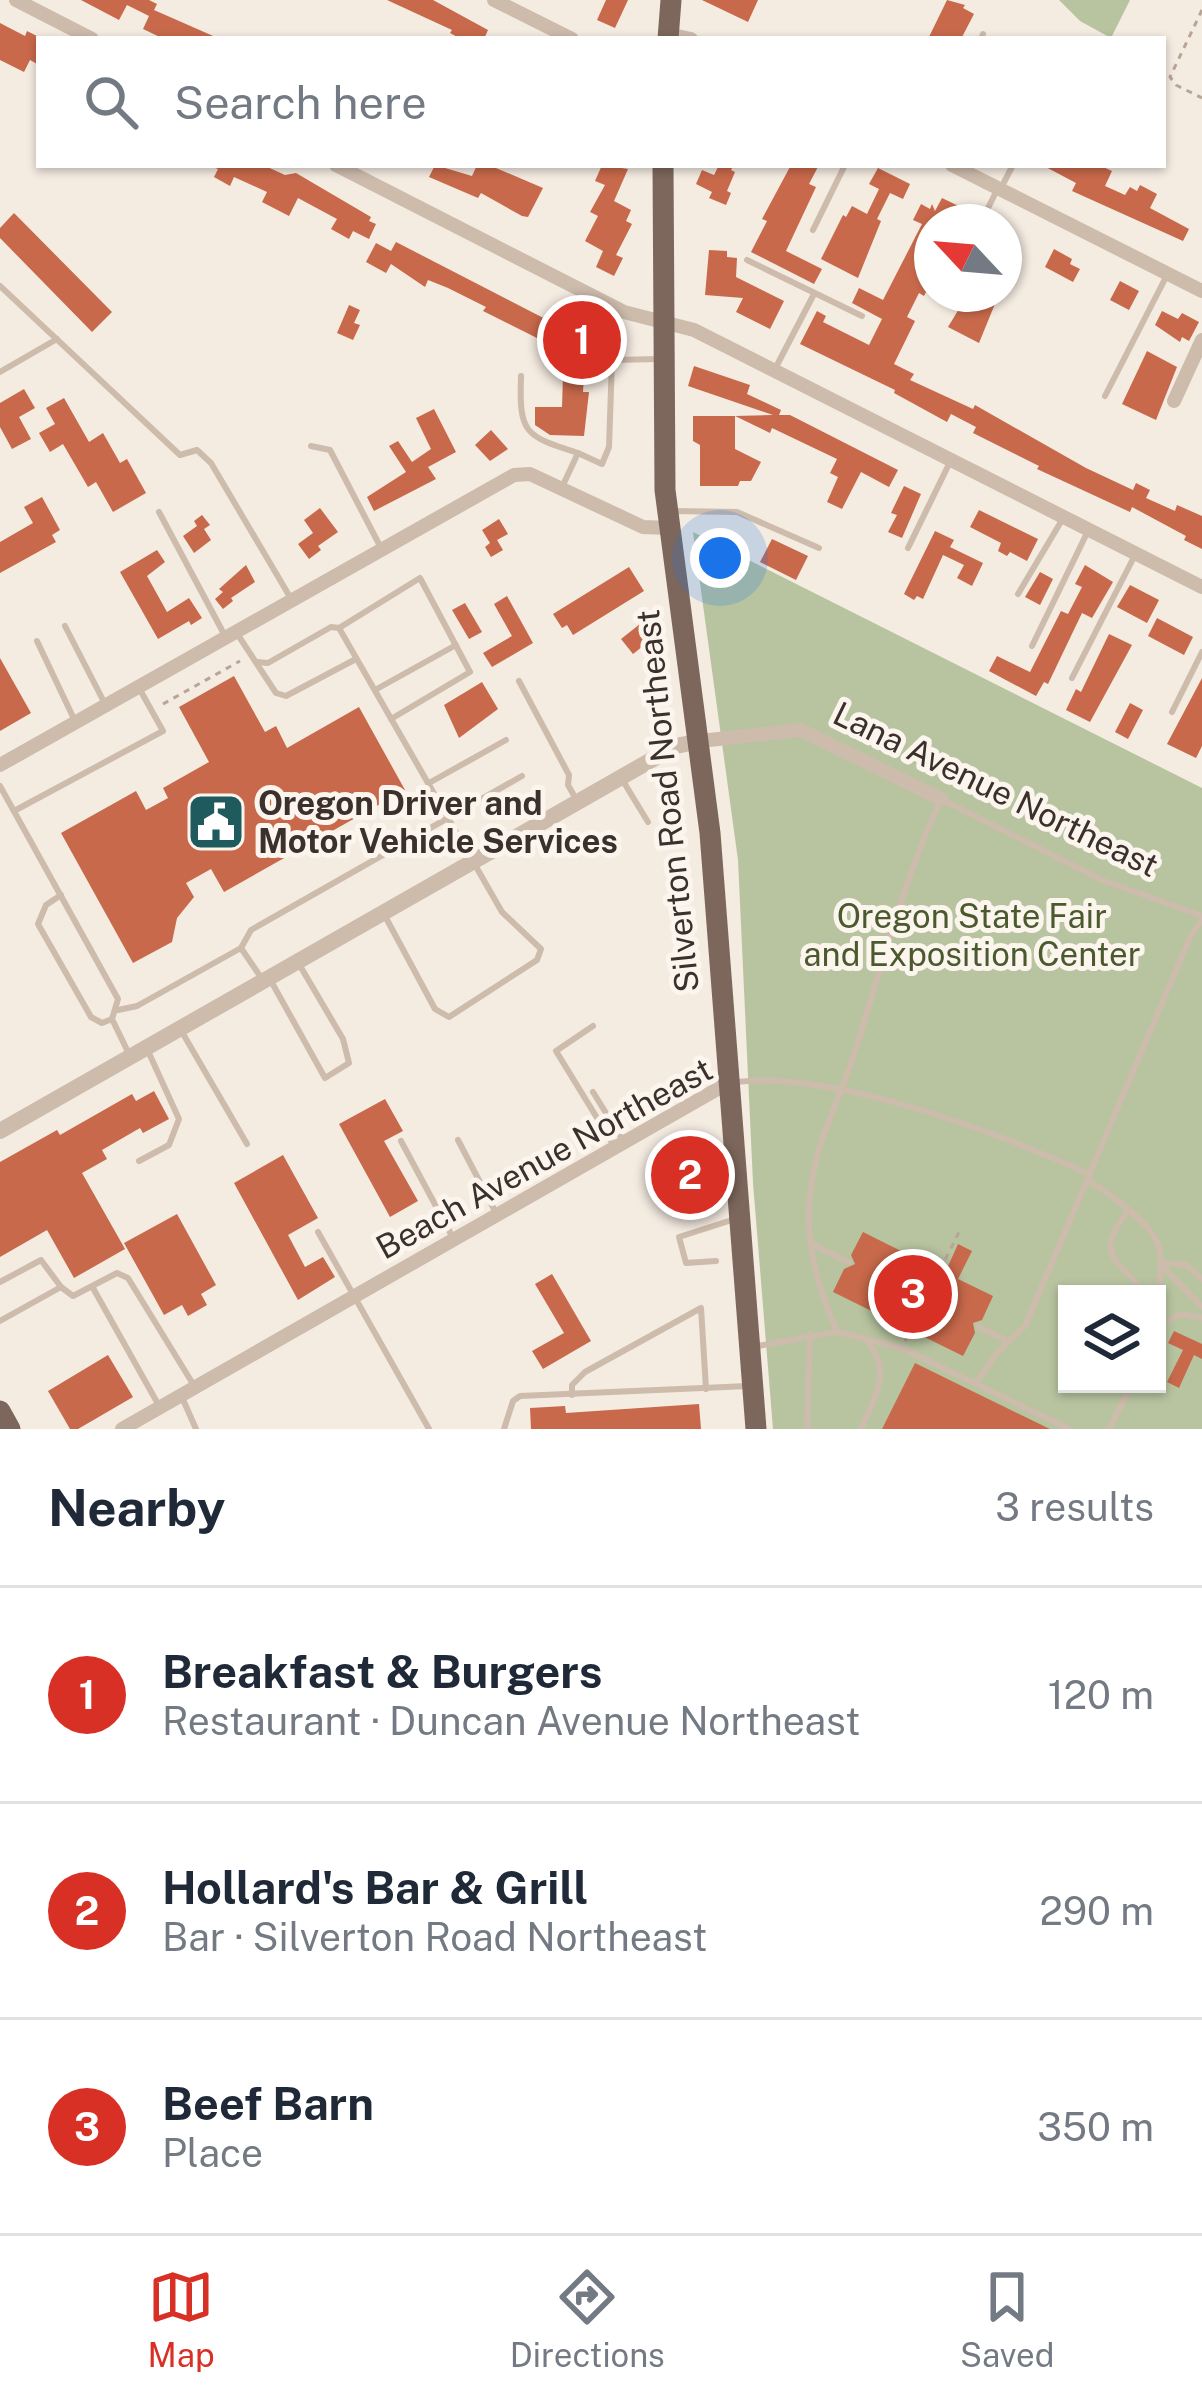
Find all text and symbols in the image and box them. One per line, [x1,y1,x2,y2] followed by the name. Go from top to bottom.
[36,36,1166,168] search box
[78,69,144,135] icon: search
[174,76,427,129] text: Search here
[914,204,1022,312] north arrow
[543,295,621,385] pin: 1
[690,528,750,588] your location
[628,608,706,994] street label: Silverton Road Northeast
[827,694,1165,884] street label: Lana Avenue Northeast
[258,784,618,860] place label: Oregon Driver and Motor Vehicle Services
[185,791,247,853] public building icon: Oregon Driver and Motor Vehicle Services
[803,897,1141,973] park label: Oregon State Fair and Exposition Center
[369,1050,719,1266] street label: Beach Avenue Northeast
[651,1130,729,1220] pin: 2
[874,1249,952,1339] pin: 3
[1058,1285,1166,1393] map controls
[1058,1285,1166,1393] button: layers
[48,1478,225,1537] text: Nearby
[995,1484,1154,1530] text: 3 results
[162,1645,603,1698] text: Breakfast & Burgers
[79,1672,95,1718] text: 1
[1048,1672,1154,1718] text: 120 m
[162,1698,860,1744] text: Restaurant · Duncan Avenue Northeast
[162,1861,588,1914] text: Hollard's Bar & Grill
[75,1888,99,1934] text: 2
[1040,1888,1154,1934] text: 290 m
[162,1914,707,1960] text: Bar · Silverton Road Northeast
[162,2077,374,2130] text: Beef Barn
[74,2104,100,2150] text: 3
[1037,2104,1154,2150] text: 350 m
[162,2130,263,2176] text: Place
[148,2264,215,2374] tab: Map
[510,2264,665,2374] tab: Directions
[960,2264,1054,2374] tab: Saved

